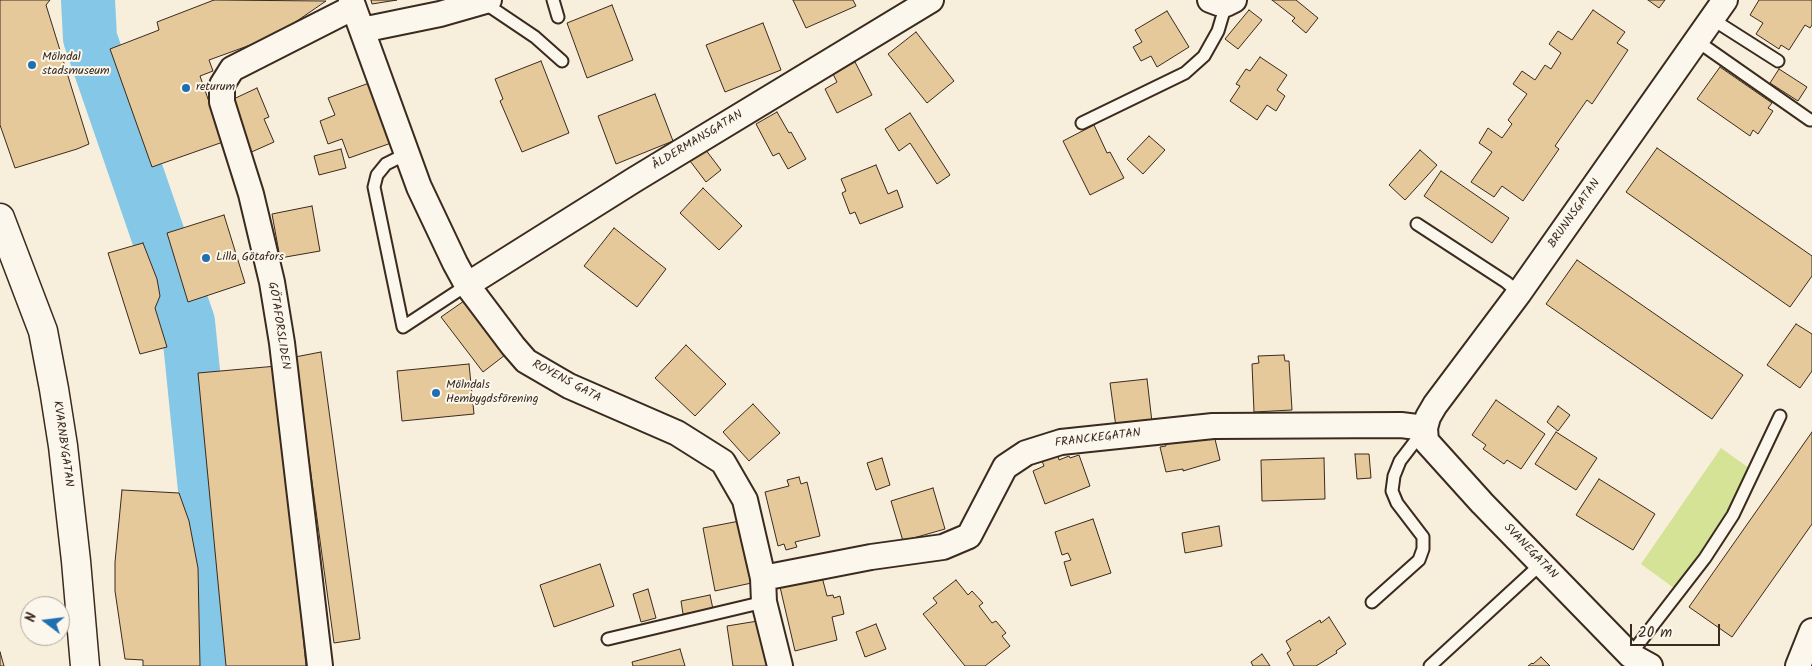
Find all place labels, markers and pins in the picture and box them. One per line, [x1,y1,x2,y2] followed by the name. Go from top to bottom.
[42,51,110,79] place label: Mölndal stadsmuseum
[26,59,38,71] marker: Mölndal stadsmuseum
[196,81,235,95] place label: returum
[180,82,192,94] marker: returum
[216,251,284,265] place label: Lilla Götafors
[200,252,212,264] marker: Lilla Götafors
[446,379,538,407] place label: Mölndals Hembygdsförening
[430,387,442,399] marker: Mölndals Hembygdsförening

